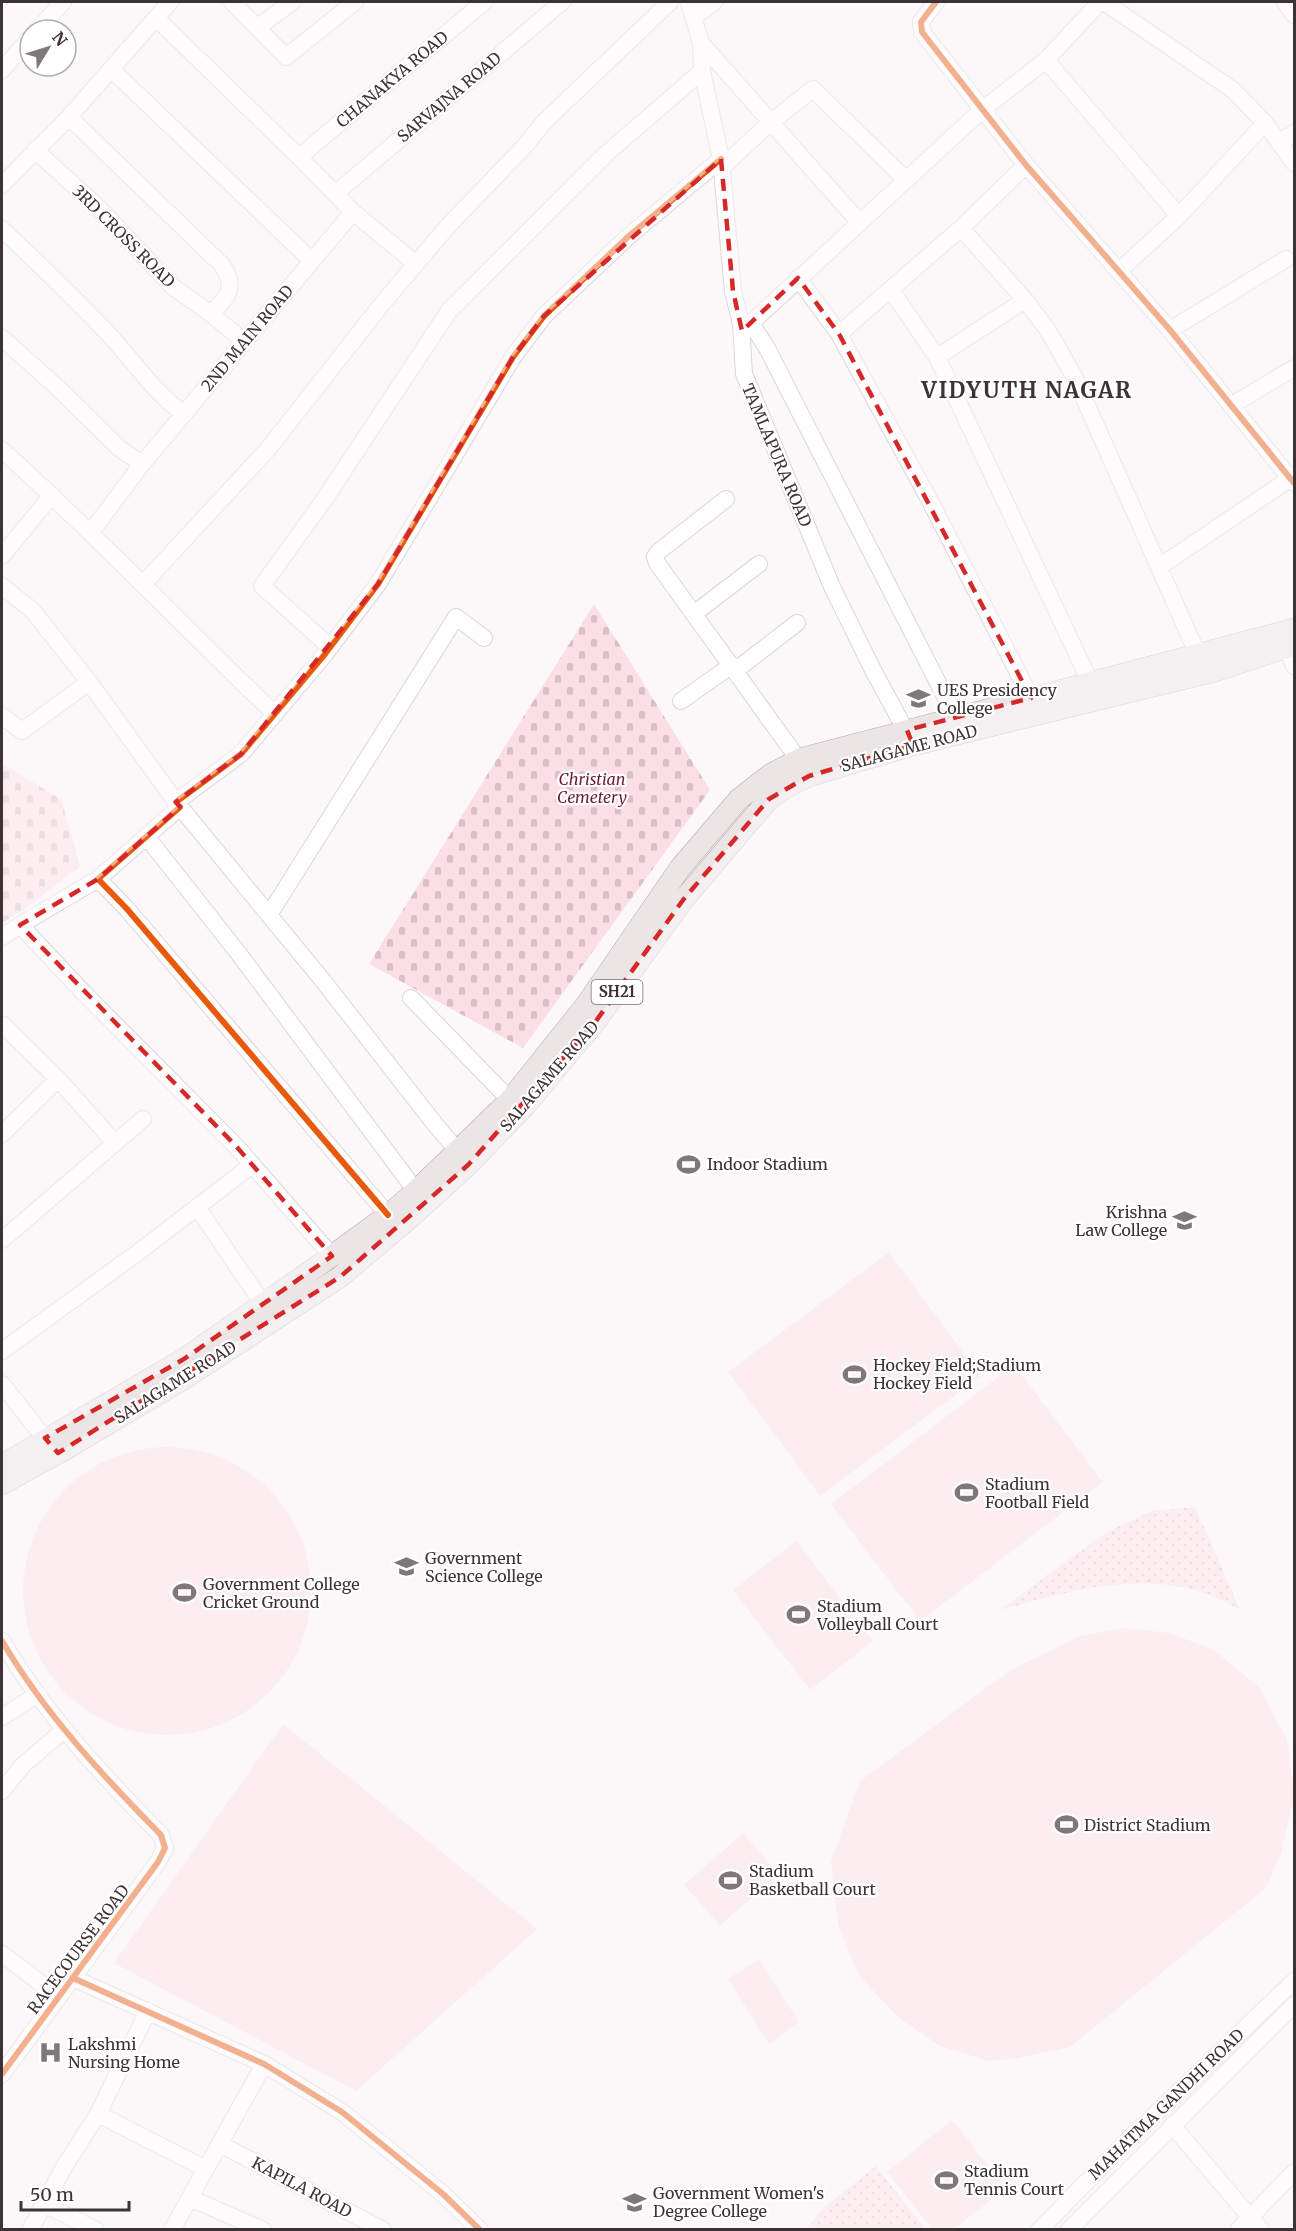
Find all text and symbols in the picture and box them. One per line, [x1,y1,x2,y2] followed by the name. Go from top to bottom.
[18,18,78,78] north arrow
[332,26,452,132] street label: CHANAKYA ROAD
[48,28,72,50] text: N
[393,48,505,146] street label: SARVAJNA ROAD
[69,181,179,291] street label: 3RD CROSS ROAD
[197,281,297,395] street label: 2ND MAIN ROAD
[921,376,1132,404] district label: VIDYUTH NAGAR
[738,380,816,530] street label: TAMLAPURA ROAD
[937,680,1058,718] place label: UES Presidency College
[906,686,932,712] school or university icon: UES Presidency College
[839,720,979,776] street label: SALAGAME ROAD
[557,769,627,807] park label: Christian Cemetery
[592,980,642,1004] road number: SH21
[495,1016,603,1136] street label: SALAGAME ROAD
[676,1151,702,1177] sports icon: Indoor Stadium
[707,1154,828,1174] place label: Indoor Stadium
[1075,1202,1167,1240] place label: Krishna Law College
[1172,1208,1198,1234] school or university icon: Krishna Law College
[110,1336,240,1428] street label: SALAGAME ROAD
[873,1355,1041,1393] place label: Hockey Field;Stadium Hockey Field
[842,1361,868,1387] sports icon: Hockey Field;Stadium Hockey Field
[985,1474,1089,1512] place label: Stadium Football Field
[954,1480,980,1506] sports icon: Stadium Football Field
[425,1548,543,1586] place label: Government Science College
[394,1554,420,1580] school or university icon: Government Science College
[203,1574,360,1612] place label: Government College Cricket Ground
[172,1580,198,1606] sports icon: Government College Cricket Ground
[816,1596,939,1634] place label: Stadium Volleyball Court
[786,1602,812,1628] sports icon: Stadium Volleyball Court
[1053,1812,1079,1838] sports icon: District Stadium
[1084,1815,1211,1835] place label: District Stadium
[749,1861,876,1899] place label: Stadium Basketball Court
[718,1867,744,1893] sports icon: Stadium Basketball Court
[23,1880,133,2018] street label: RACECOURSE ROAD
[1084,2024,1248,2184] street label: MAHATMA GANDHI ROAD
[68,2034,180,2072] place label: Lakshmi Nursing Home
[37,2040,63,2066] hospital icon: Lakshmi Nursing Home
[249,2152,355,2222] street label: KAPILA ROAD
[964,2161,1065,2199] place label: Stadium Tennis Court
[933,2167,959,2193] sports icon: Stadium Tennis Court
[21,2174,129,2212] scale bar
[30,2183,74,2206] text: 50 m
[653,2183,824,2221] place label: Government Women's Degree College
[622,2189,648,2215] school or university icon: Government Women's Degree College

